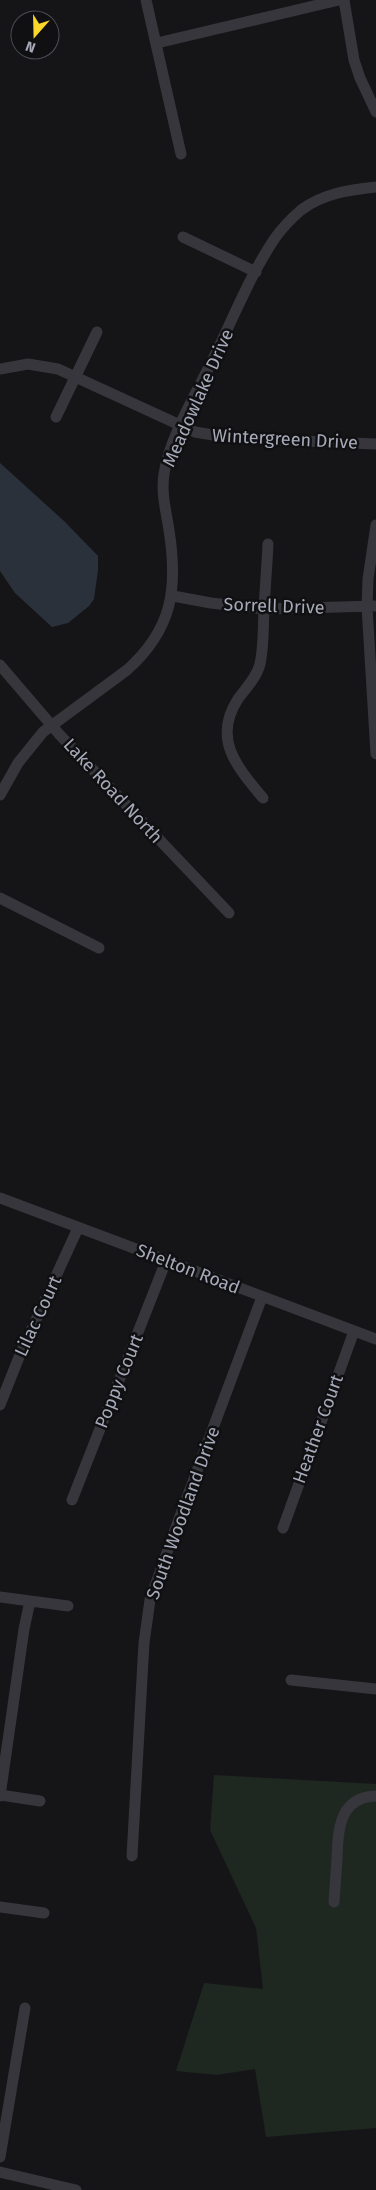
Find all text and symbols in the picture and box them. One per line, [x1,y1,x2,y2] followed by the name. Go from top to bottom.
[10,10,60,60] north arrow
[23,37,38,56] text: N
[158,326,238,470] street label: Meadowlake Drive
[211,424,359,454] street label: Wintergreen Drive
[223,593,325,619] street label: Sorrell Drive
[59,734,167,848] street label: Lake Road North
[133,1239,243,1299] street label: Shelton Road
[10,1272,66,1360] street label: Lilac Court
[90,1330,148,1431] street label: Poppy Court
[288,1371,348,1487] street label: Heather Court
[141,1424,225,1602] street label: South Woodland Drive

